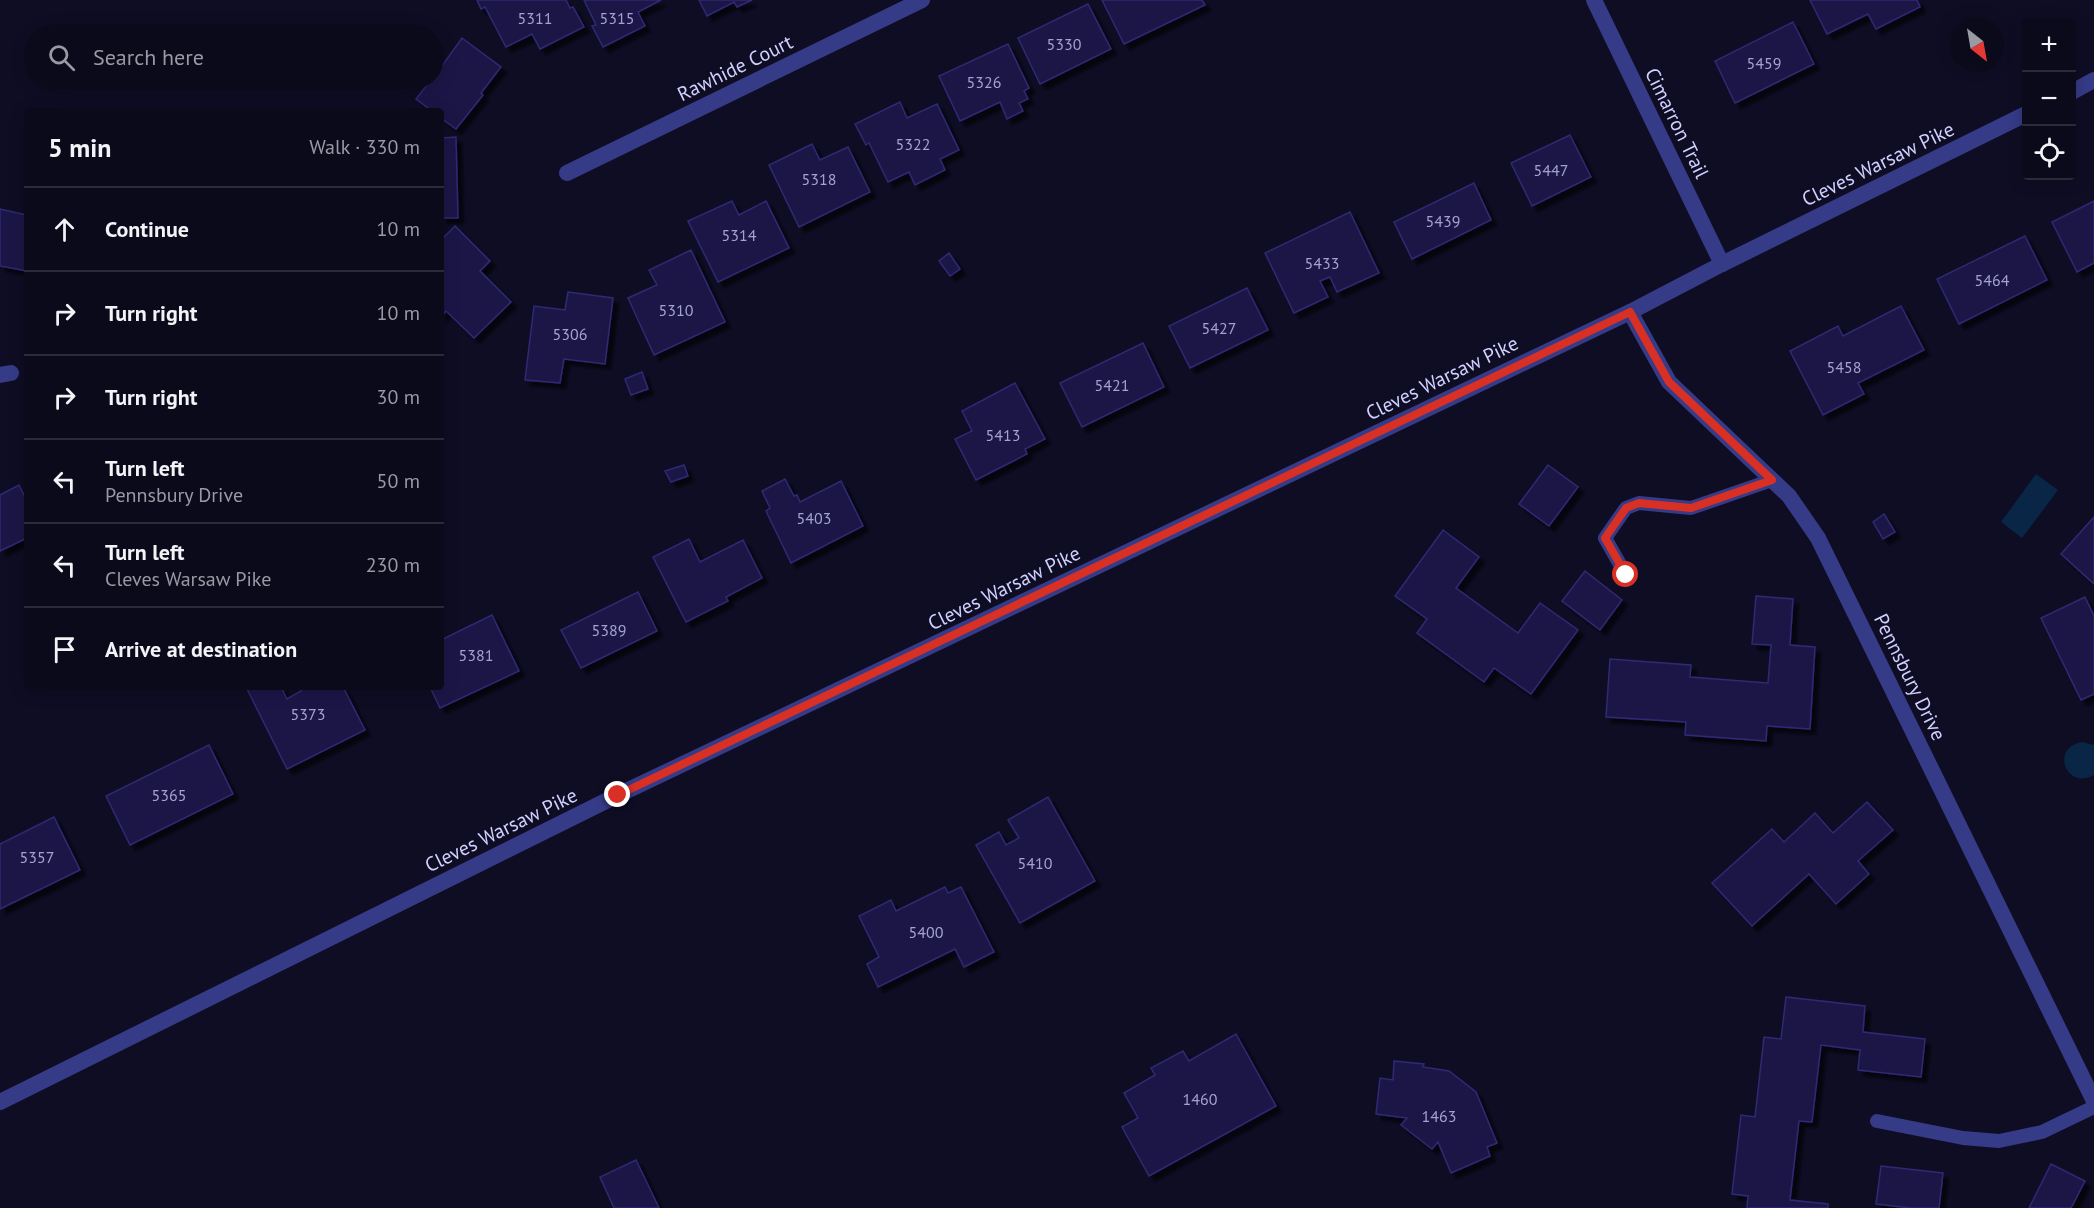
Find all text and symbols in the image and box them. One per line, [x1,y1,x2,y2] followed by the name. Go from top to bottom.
[518,8,552,28] house number: 5311
[600,8,634,28] house number: 5315
[1950,18,2004,72] north arrow
[2022,18,2076,180] map controls
[2022,18,2076,72] button: +
[24,24,444,90] search box
[673,29,797,107] street label: Rawhide Court
[1047,34,1082,54] house number: 5330
[45,41,78,74] icon: search
[93,43,204,71] text: Search here
[1747,53,1781,73] house number: 5459
[1639,63,1715,183] street label: Cimarron Trail
[967,72,1001,92] house number: 5326
[2022,72,2076,126] button: −
[1798,116,1958,212] street label: Cleves Warsaw Pike
[2022,126,2076,180] button: locate
[48,131,111,164] text: 5 min
[309,134,420,160] text: Walk · 330 m
[896,134,930,154] house number: 5322
[1534,160,1568,180] house number: 5447
[802,169,836,189] house number: 5318
[1426,211,1460,231] house number: 5439
[48,213,81,246] icon: ahead
[105,215,189,243] text: Continue
[377,216,420,242] text: 10 m
[722,225,757,245] house number: 5314
[1305,253,1339,273] house number: 5433
[1975,270,2010,290] house number: 5464
[48,297,81,330] icon: right
[105,299,197,327] text: Turn right
[377,300,420,326] text: 10 m
[659,300,694,320] house number: 5310
[1202,318,1236,338] house number: 5427
[553,324,587,344] house number: 5306
[1362,330,1522,426] street label: Cleves Warsaw Pike
[1827,357,1861,377] house number: 5458
[1095,375,1129,395] house number: 5421
[48,381,81,414] icon: right
[105,383,197,411] text: Turn right
[377,384,420,410] text: 30 m
[986,425,1020,445] house number: 5413
[105,454,185,482] text: Turn left
[48,465,81,498] icon: left
[377,468,420,494] text: 50 m
[105,482,243,508] text: Pennsbury Drive
[797,508,831,528] house number: 5403
[105,538,185,566] text: Turn left
[924,540,1084,636] street label: Cleves Warsaw Pike
[48,549,81,582] icon: left
[366,552,420,578] text: 230 m
[1612,561,1638,587] route start
[105,566,271,592] text: Cleves Warsaw Pike
[1868,609,1952,745] street label: Pennsbury Drive
[592,620,626,640] house number: 5389
[48,633,81,666] icon: arrive
[105,635,297,663] text: Arrive at destination
[459,645,493,665] house number: 5381
[291,704,325,724] house number: 5373
[604,781,630,807] route end
[421,782,581,878] street label: Cleves Warsaw Pike
[152,785,186,805] house number: 5365
[20,847,54,867] house number: 5357
[1018,853,1053,873] house number: 5410
[909,922,944,942] house number: 5400
[1183,1089,1218,1109] house number: 1460
[1422,1106,1456,1126] house number: 1463

